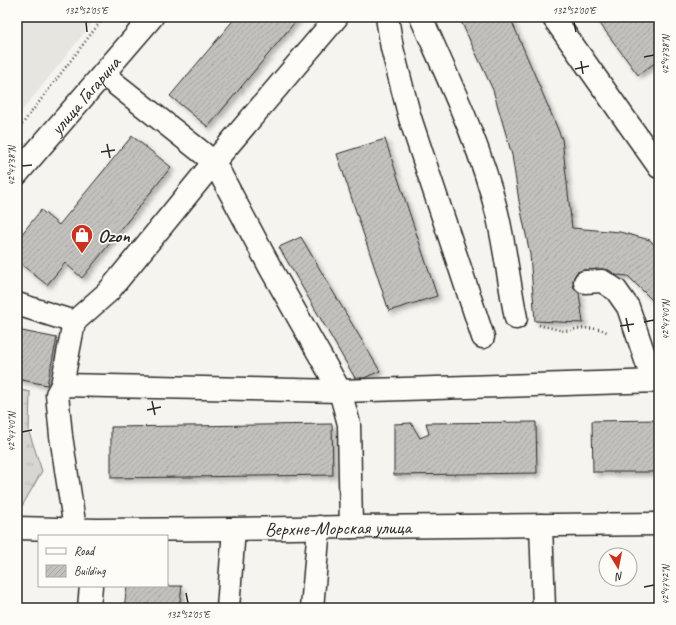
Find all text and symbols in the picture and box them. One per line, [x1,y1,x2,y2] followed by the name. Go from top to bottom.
[64,4,109,17] text: 132°52'05"E
[552,4,597,17] text: 132°52'00"E
[659,33,672,75] text: 42°47'38"N
[44,50,127,141] street label: улица Гагарина
[5,144,18,186] text: 42°47'38"N
[69,222,95,255] shop icon: Ozon
[98,224,130,248] place label: Ozon
[659,298,672,340] text: 42°47'40"N
[5,410,18,452] text: 42°47'40"N
[265,515,413,541] street label: Верхне-Морская улица
[38,535,168,587] legend
[74,543,96,559] text: Road
[598,547,638,587] north arrow
[74,563,106,579] text: Building
[659,563,672,605] text: 42°47'42"N
[613,569,624,585] text: N
[166,608,211,621] text: 132°52'05"E

